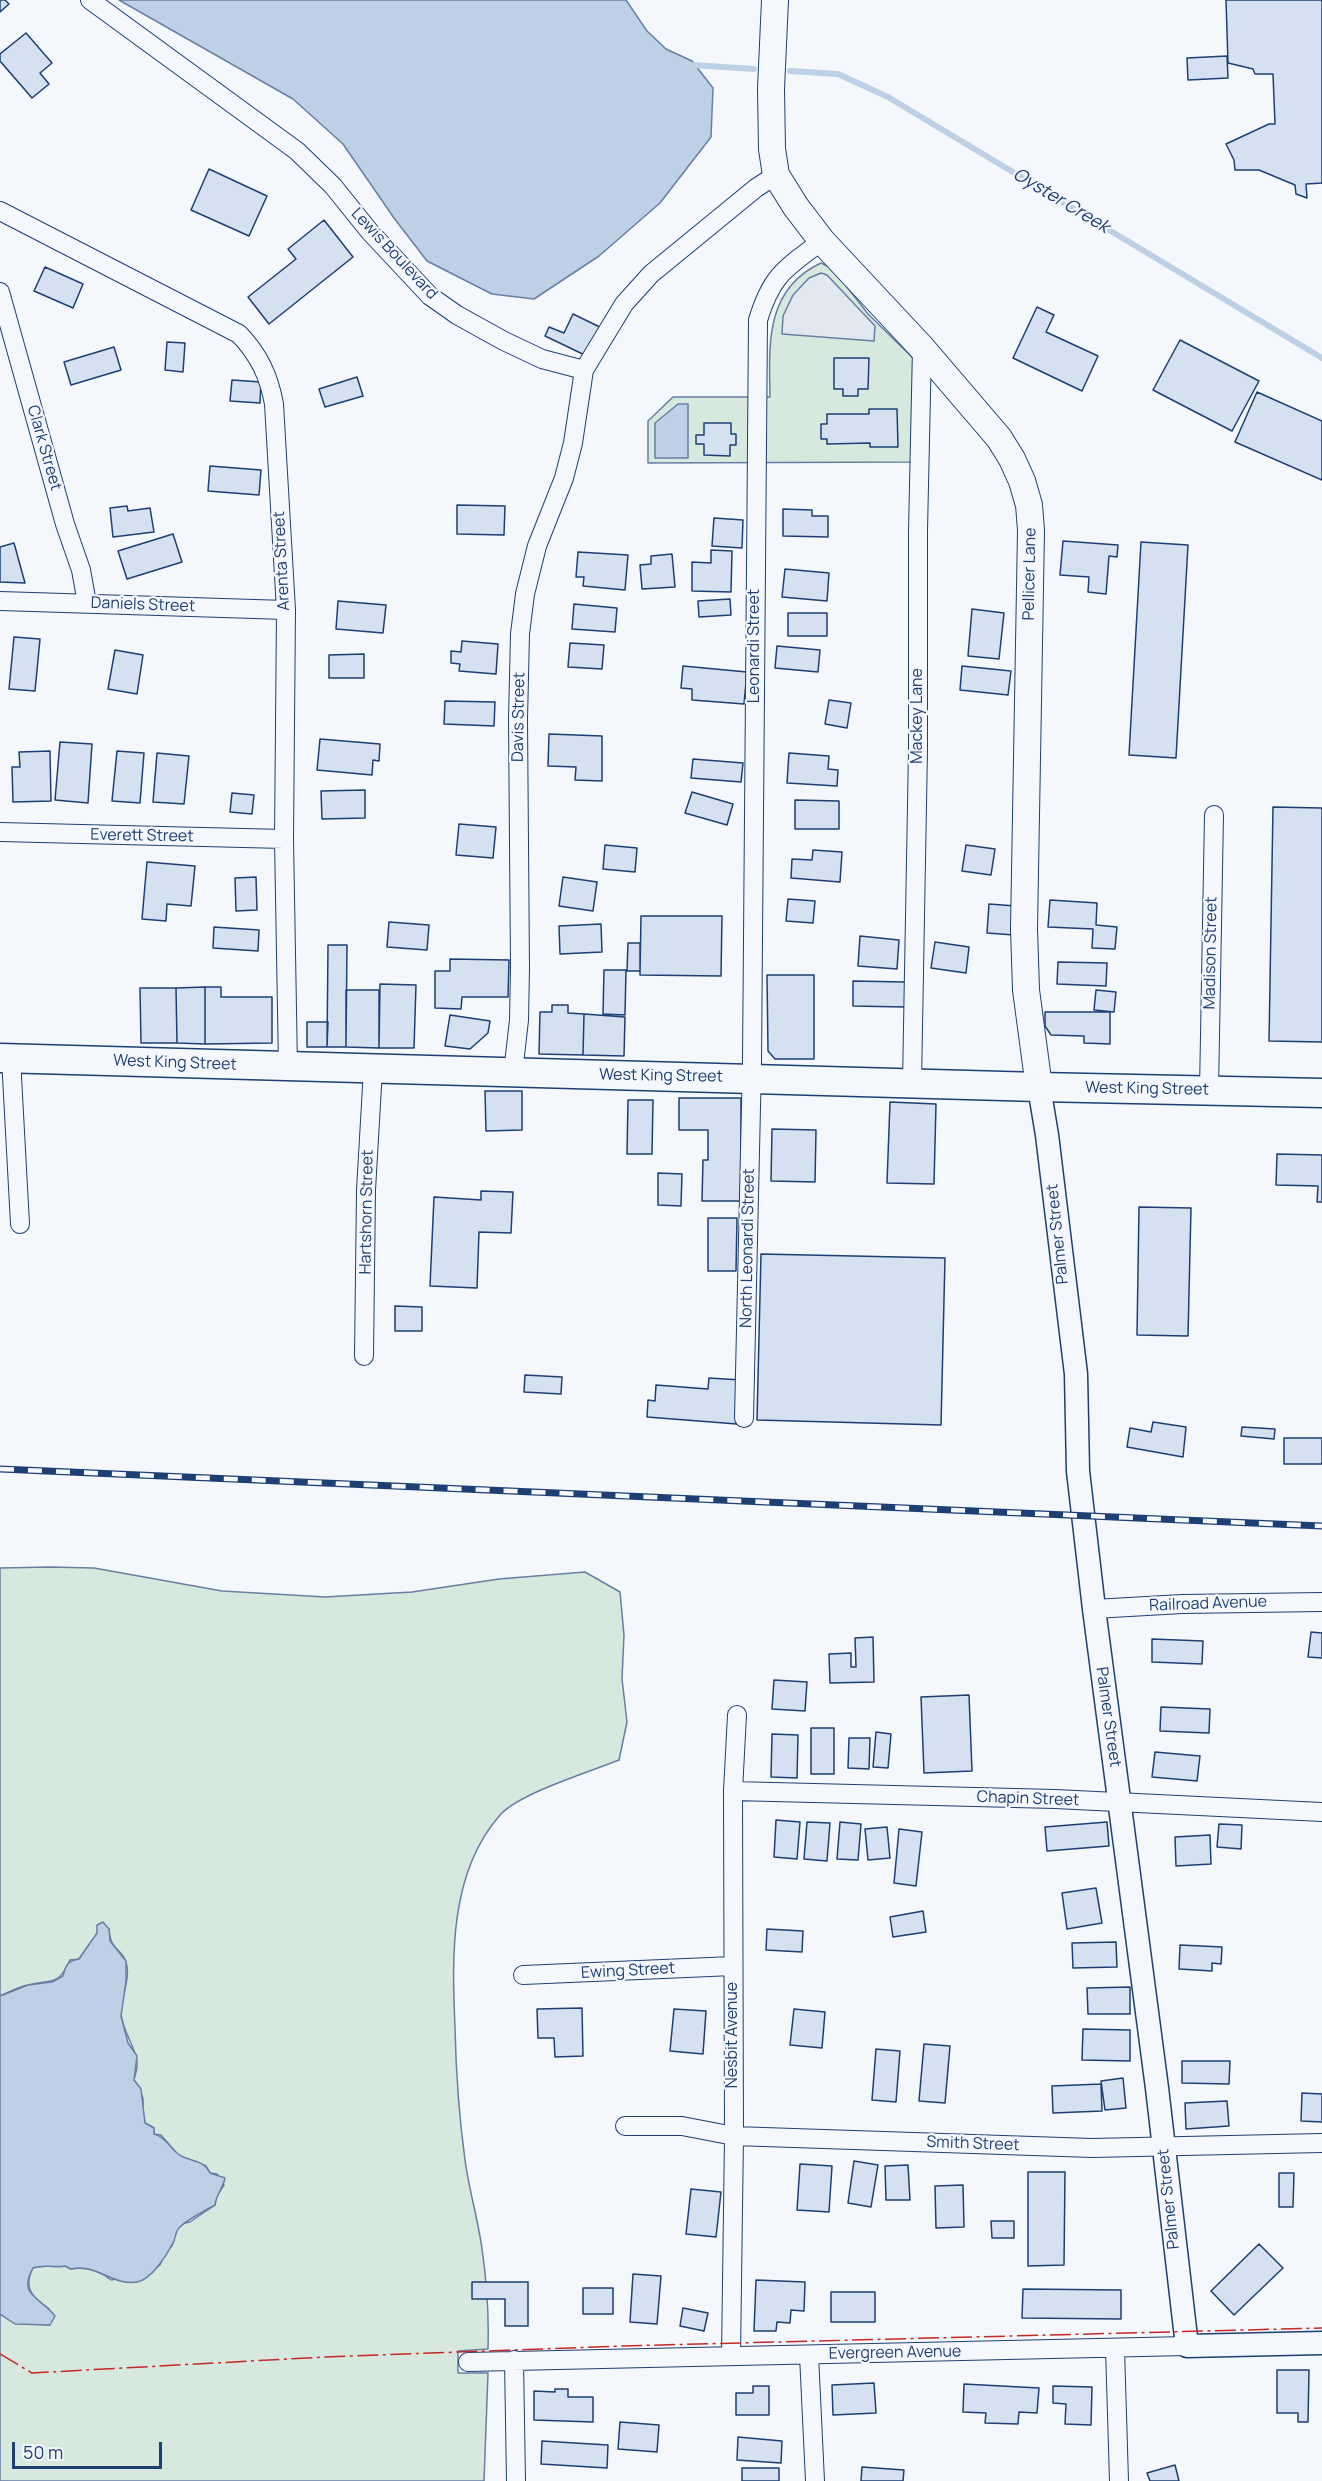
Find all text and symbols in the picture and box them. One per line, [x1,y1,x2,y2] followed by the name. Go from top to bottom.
[1009,164,1113,238] water label: Oyster Creek
[347,204,441,304] street label: Lewis Boulevard
[23,403,65,493] street label: Clark Street
[270,511,294,611] street label: Arenta Street
[1020,527,1040,621] street label: Pellicer Lane
[745,589,765,703] street label: Leonardi Street
[90,594,196,616] street label: Daniels Street
[908,668,928,764] street label: Mackey Lane
[509,672,529,762] street label: Davis Street
[90,826,194,846] street label: Everett Street
[1200,896,1222,1010] street label: Madison Street
[113,1051,237,1075] street label: West King Street
[599,1065,723,1087] street label: West King Street
[1085,1078,1209,1100] street label: West King Street
[356,1149,378,1275] street label: Hartshorn Street
[737,1168,759,1328] street label: North Leonardi Street
[1043,1183,1073,1285] street label: Palmer Street
[1149,1592,1267,1616] street label: Railroad Avenue
[1091,1666,1125,1768] street label: Palmer Street
[976,1788,1080,1810] street label: Chapin Street
[580,1959,676,1983] street label: Ewing Street
[723,1982,743,2088] street label: Nesbit Avenue
[926,2133,1020,2155] street label: Smith Street
[1154,2148,1184,2250] street label: Palmer Street
[828,2342,962,2364] street label: Evergreen Avenue
[15,2430,165,2468] scale bar
[23,2440,63,2464] text: 50 m

